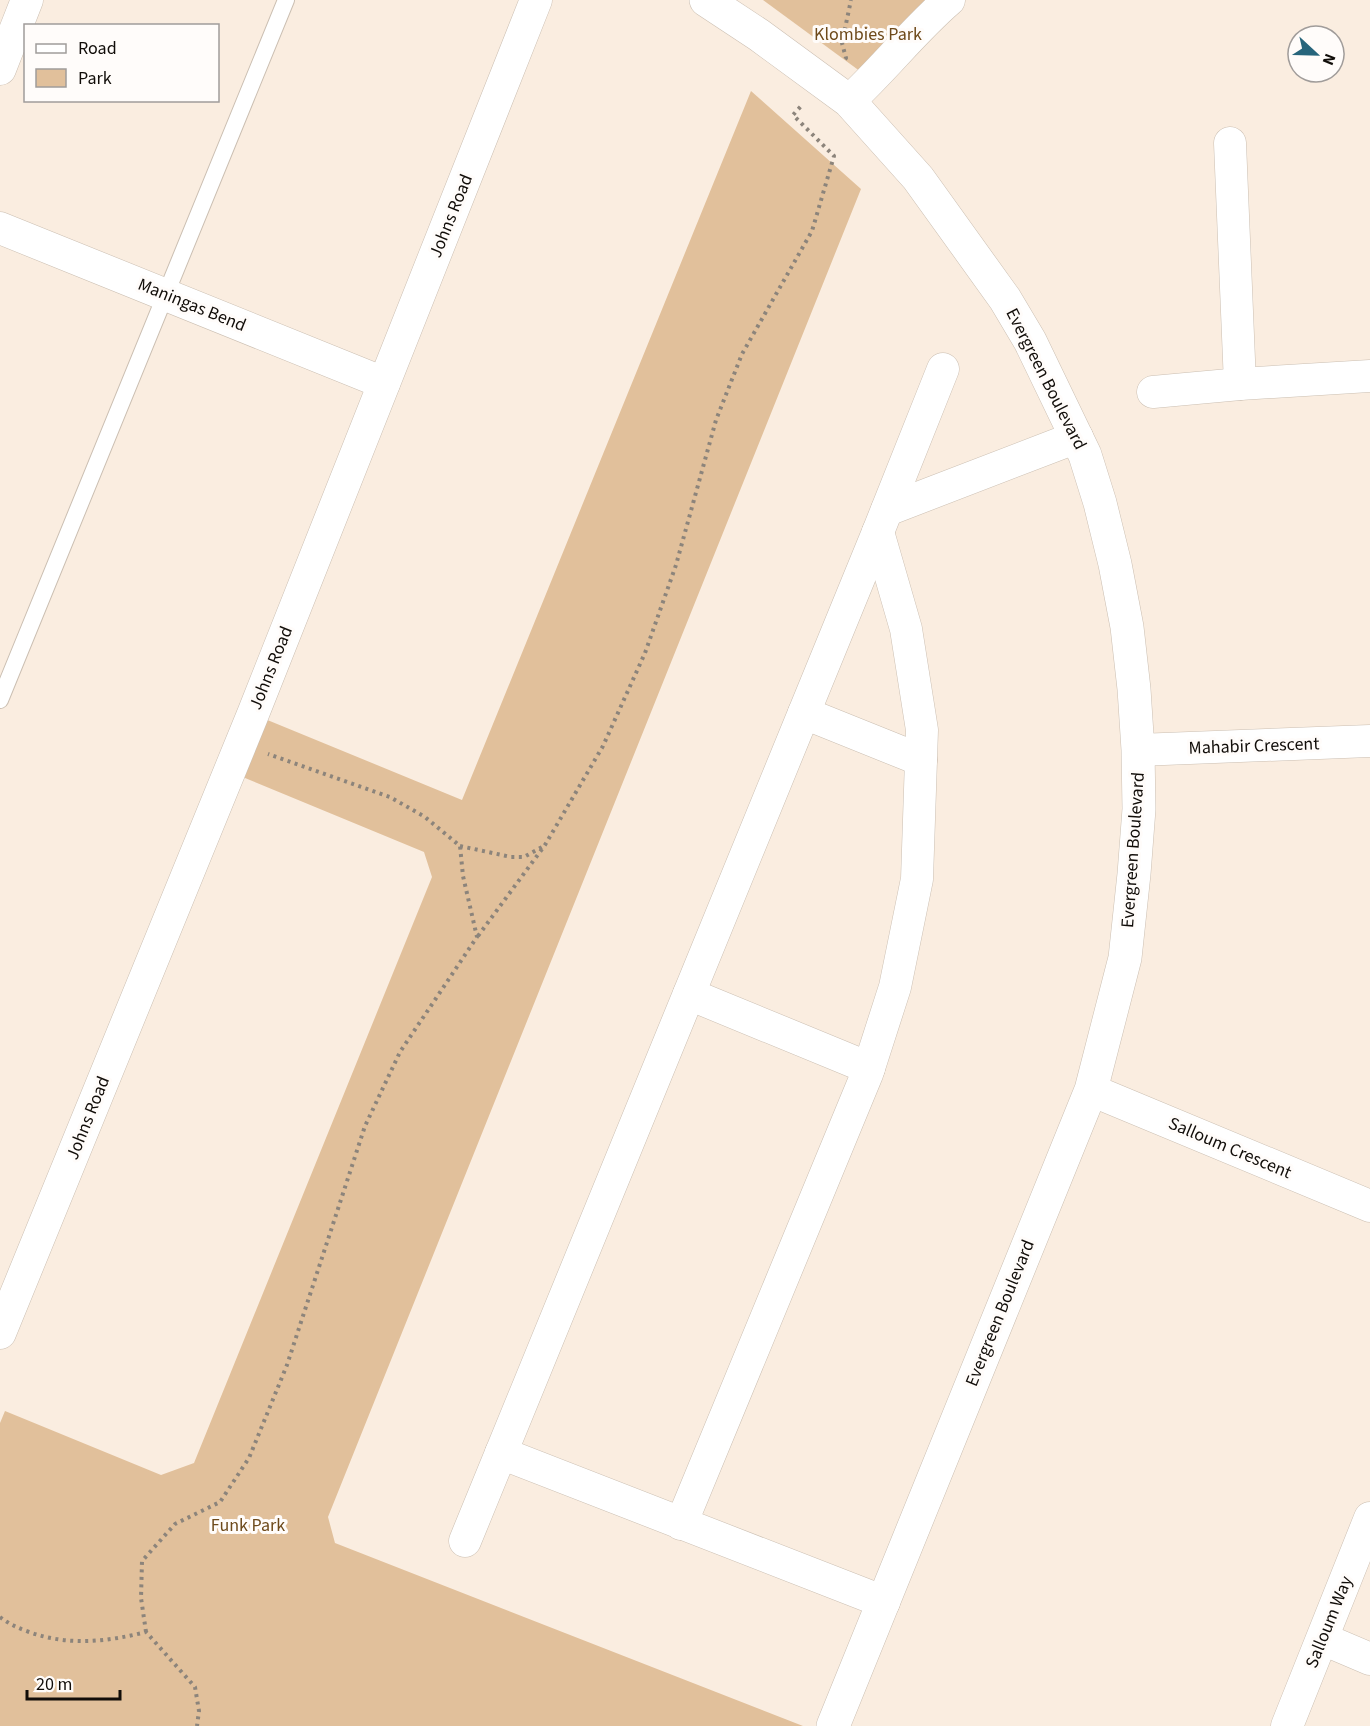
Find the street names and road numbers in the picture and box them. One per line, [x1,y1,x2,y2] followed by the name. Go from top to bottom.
[423,171,479,261] street label: Johns Road
[134,272,250,338] street label: Maningas Bend
[999,304,1093,454] street label: Evergreen Boulevard
[243,623,299,713] street label: Johns Road
[1188,731,1320,761] street label: Mahabir Crescent
[1115,771,1151,929] street label: Evergreen Boulevard
[60,1073,116,1163] street label: Johns Road
[1165,1111,1295,1185] street label: Salloum Crescent
[959,1236,1041,1390] street label: Evergreen Boulevard
[1299,1572,1359,1672] street label: Salloum Way

